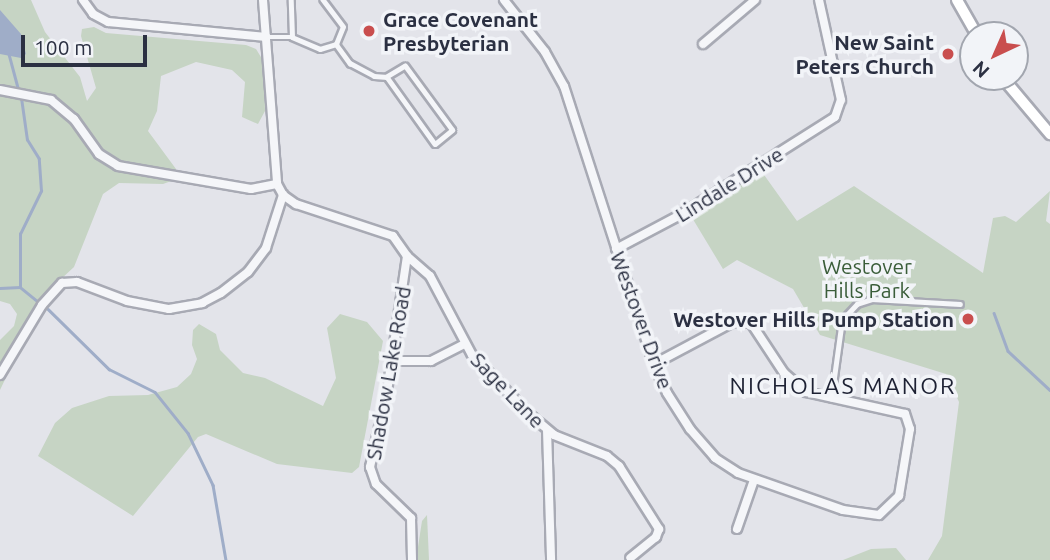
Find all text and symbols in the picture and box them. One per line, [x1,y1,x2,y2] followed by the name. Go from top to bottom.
[383,6,538,56] place label: Grace Covenant Presbyterian
[24,21,150,65] scale bar
[959,21,1029,91] north arrow
[361,23,377,39] marker: Grace Covenant Presbyterian
[796,29,934,79] place label: New Saint Peters Church
[34,35,92,59] text: 100 m
[940,46,956,62] marker: New Saint Peters Church
[968,57,994,83] text: N
[670,141,788,227] street label: Lindale Drive
[605,248,679,392] street label: Westover Drive
[822,253,912,303] park label: Westover Hills Park
[360,284,416,462] street label: Shadow Lake Road
[673,306,954,332] place label: Westover Hills Pump Station
[960,311,976,327] marker: Westover Hills Pump Station
[466,347,550,433] street label: Sage Lane
[731,372,955,400] district label: NICHOLAS MANOR

